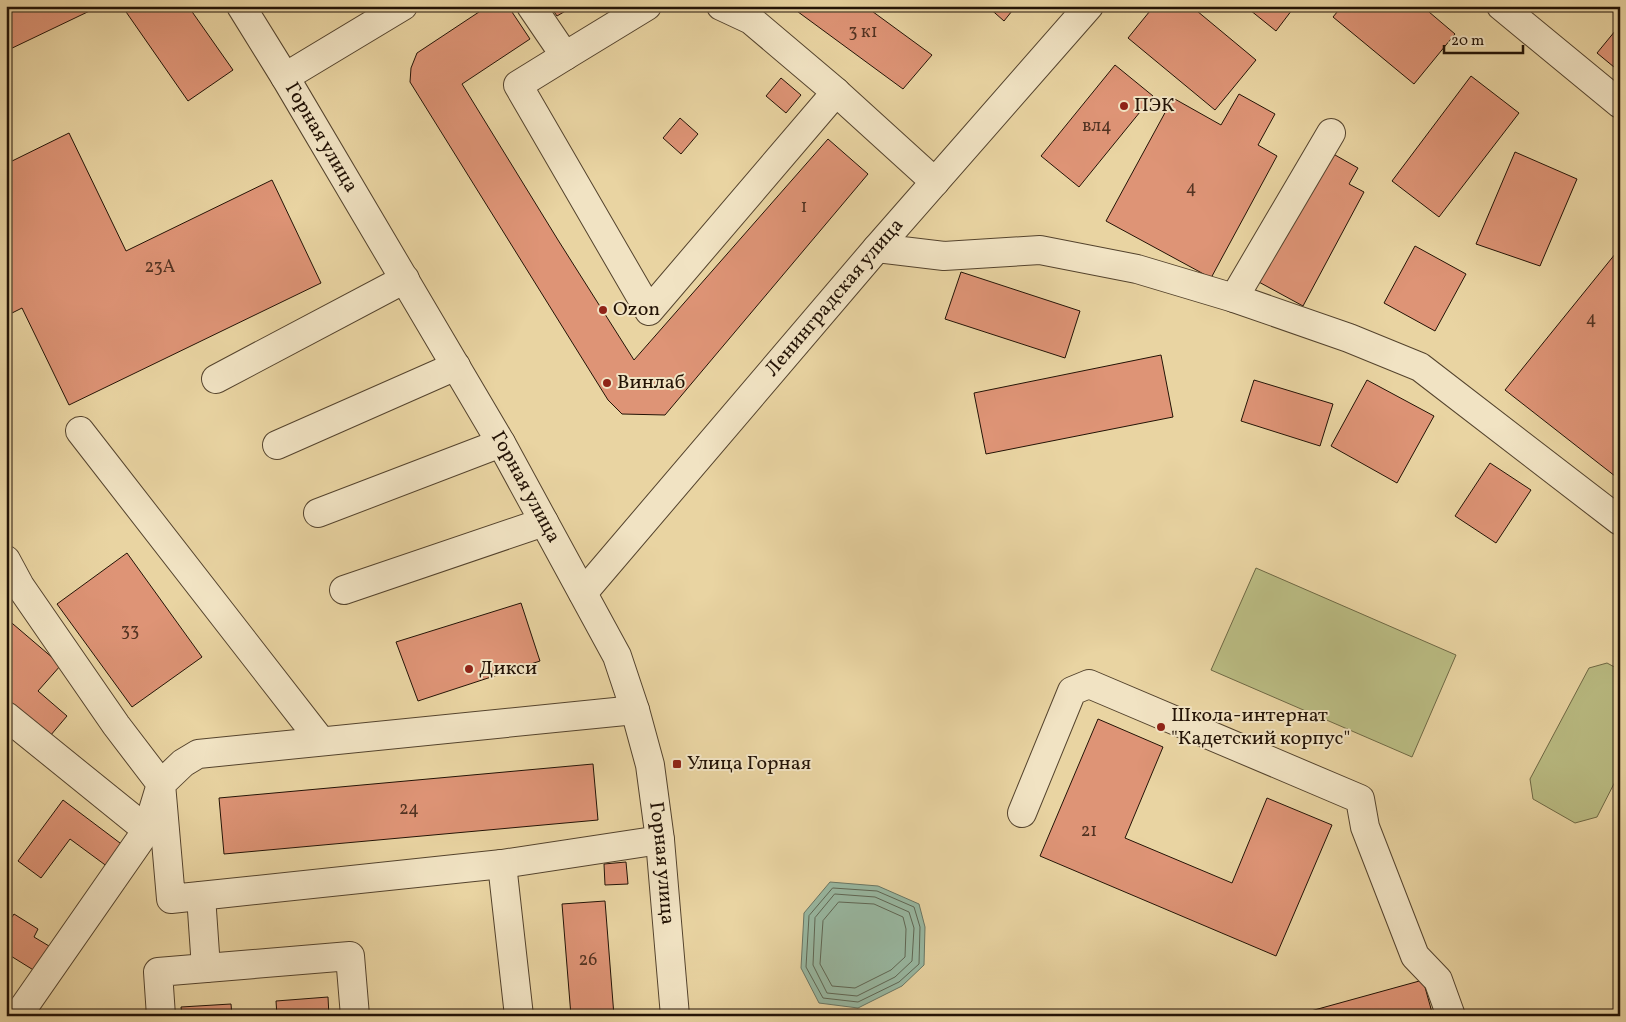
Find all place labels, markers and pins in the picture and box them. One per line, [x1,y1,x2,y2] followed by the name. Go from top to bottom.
[1134,92,1175,120] place label: ПЭК
[1118,100,1130,112] marker: ПЭК
[613,296,660,324] place label: Ozon
[597,304,609,316] marker: Ozon
[617,369,685,397] place label: Винлаб
[601,377,613,389] marker: Винлаб
[479,655,537,683] place label: Дикси
[463,663,475,675] marker: Дикси
[1171,702,1350,753] place label: Школа-интернат "Кадетский корпус"
[1155,721,1167,733] marker: Школа-интернат "Кадетский корпус"
[687,750,811,778] place label: Улица Горная
[671,758,683,770] marker: Улица Горная

